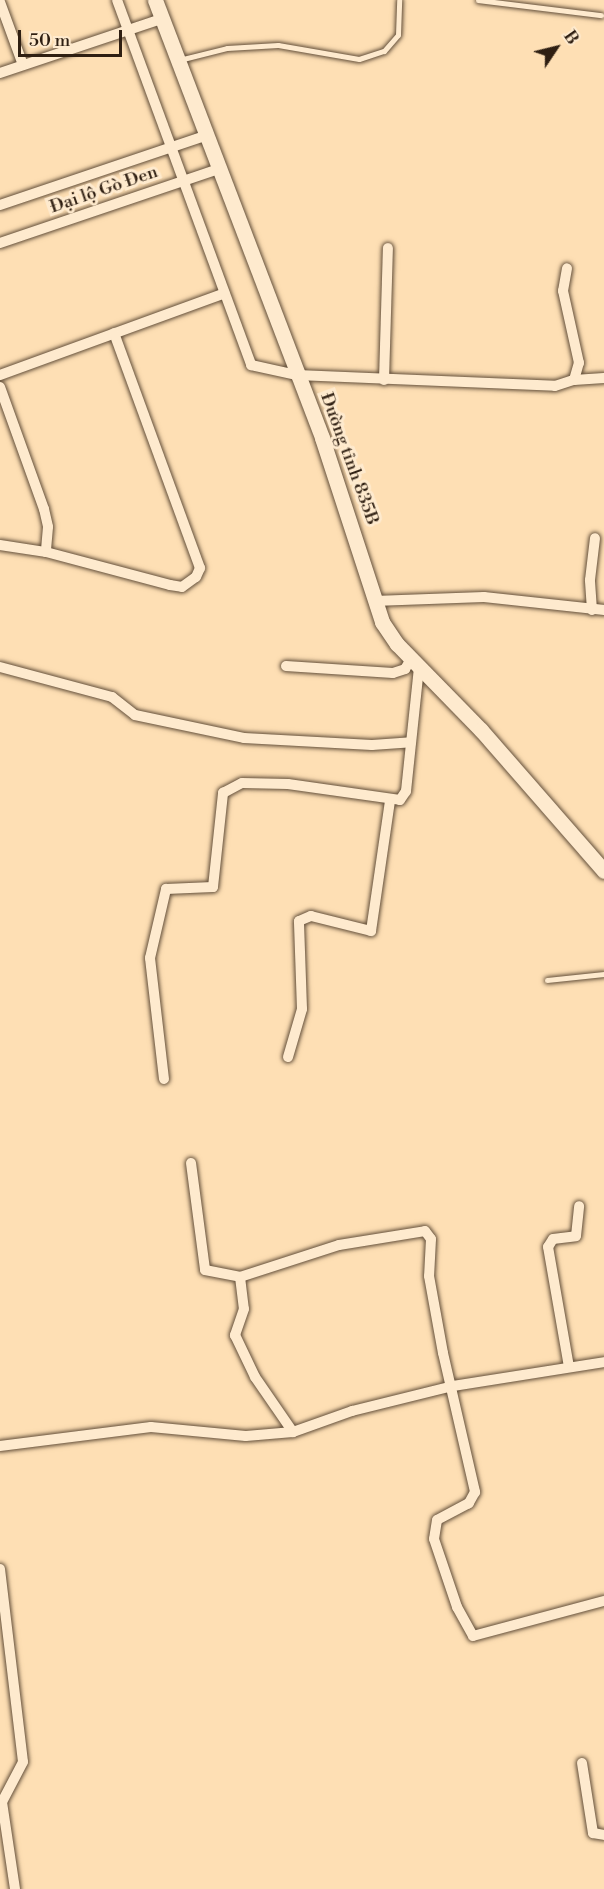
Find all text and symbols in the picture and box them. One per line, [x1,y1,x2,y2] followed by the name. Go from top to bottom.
[21,18,124,56] scale bar
[526,18,586,78] north arrow
[559,27,582,48] text: B
[29,29,70,52] text: 50 m
[47,161,161,219] street label: Đại lộ Gò Đen
[315,390,383,528] street label: Đường tỉnh 835B

